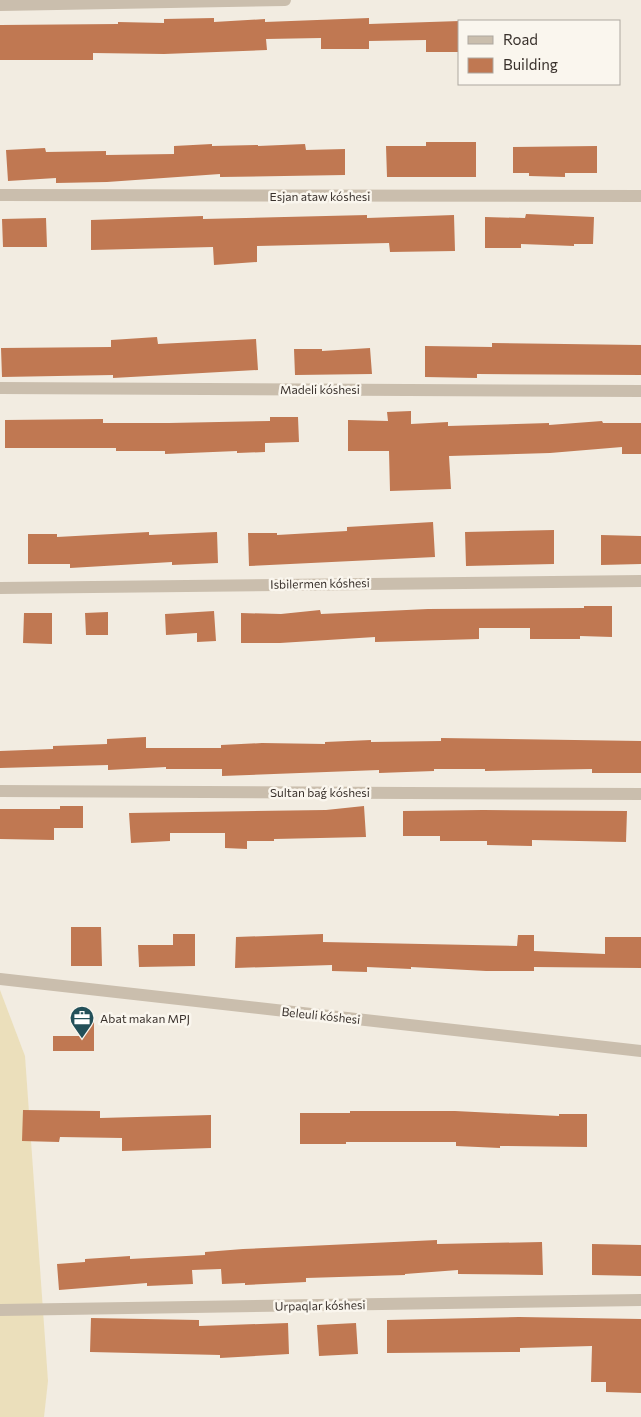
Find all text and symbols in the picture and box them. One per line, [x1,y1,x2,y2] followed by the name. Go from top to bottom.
[458,20,621,85] legend
[503,30,538,48] text: Road
[503,55,558,73] text: Building
[270,189,370,203] street label: Esjan ataw kóshesi
[280,382,360,396] street label: Madeli kóshesi
[270,575,370,591] street label: Isbilermen kóshesi
[270,785,370,799] street label: Sultan baǵ kóshesi
[281,1004,361,1026] street label: Beleuli kóshesi
[69,1005,95,1039] office icon: Abat makan MPJ
[100,1011,190,1026] place label: Abat makan MPJ
[274,1297,366,1313] street label: Urpaqlar kóshesi

